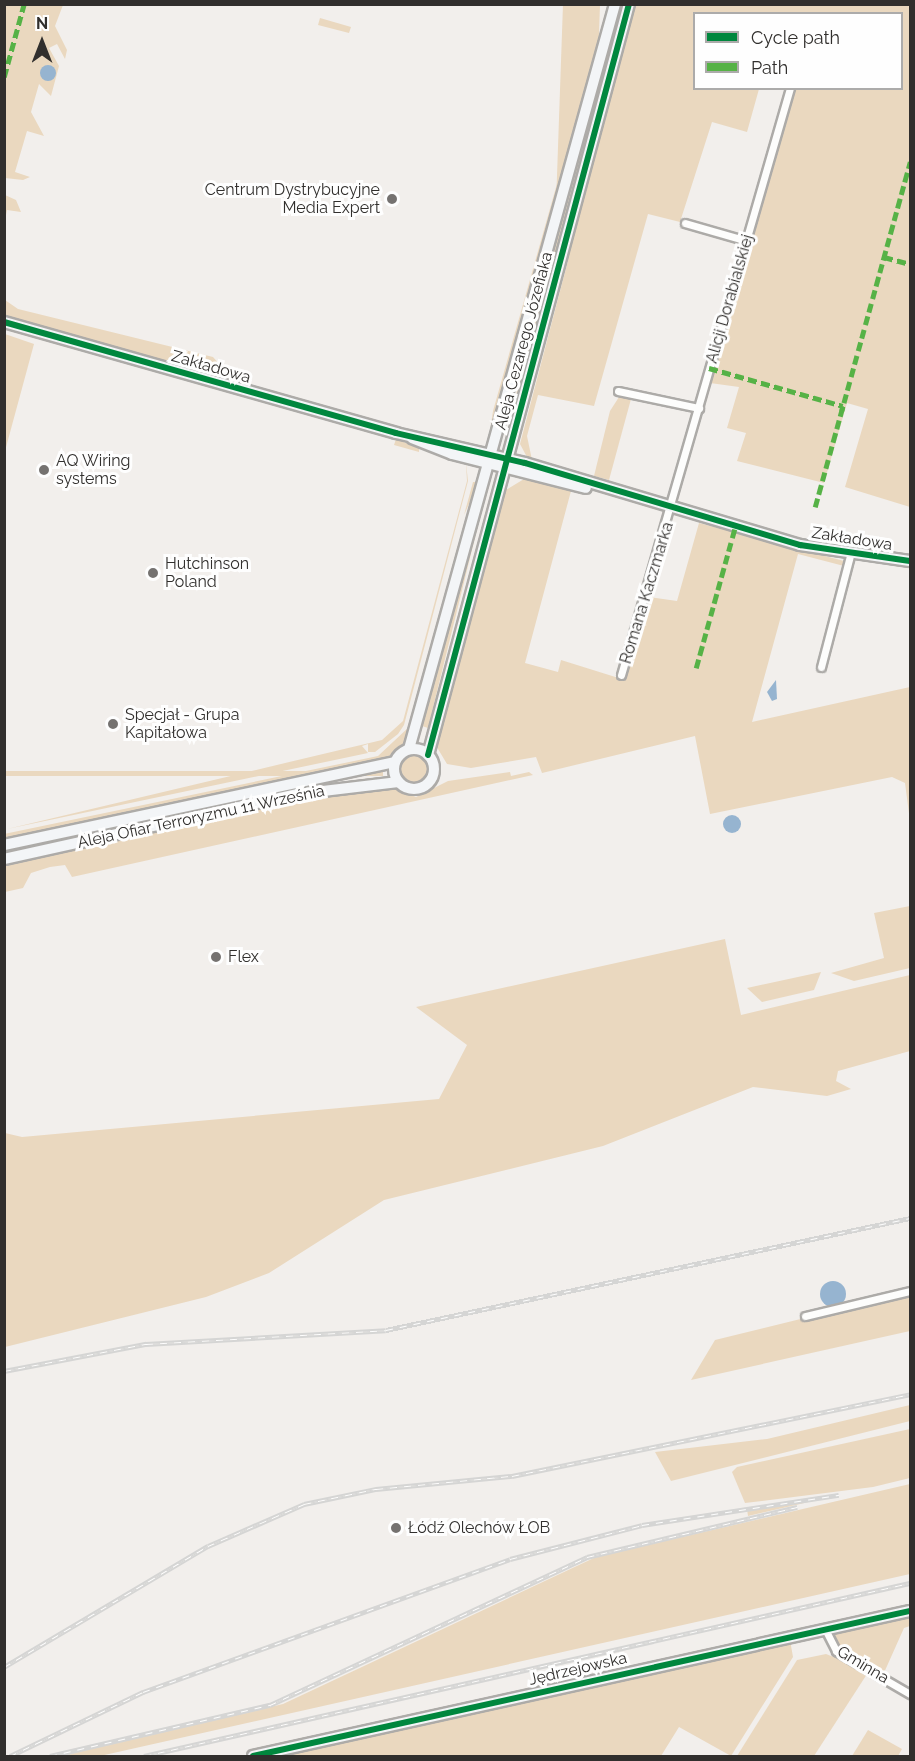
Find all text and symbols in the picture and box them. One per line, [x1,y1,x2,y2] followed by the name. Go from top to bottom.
[12,12,72,72] north arrow
[693,12,903,90] legend
[36,14,48,33] text: N
[751,27,840,48] text: Cycle path
[751,57,788,78] text: Path
[205,180,380,218] place label: Centrum Dystrybucyjne Media Expert
[385,192,399,206] marker: Centrum Dystrybucyjne Media Expert
[702,232,758,366] street label: Alicji Dorabialskiej
[491,250,557,432] street label: Aleja Cezarego Józefiaka
[169,347,253,387] street label: Zakładowa
[56,451,131,489] place label: AQ Wiring systems
[37,463,51,477] marker: AQ Wiring systems
[616,520,678,666] street label: Romana Kaczmarka
[810,523,894,555] street label: Zakładowa
[165,554,249,592] place label: Hutchinson Poland
[146,566,160,580] marker: Hutchinson Poland
[125,705,240,743] place label: Specjał - Grupa Kapitałowa
[106,717,120,731] marker: Specjał - Grupa Kapitałowa
[75,781,327,853] street label: Aleja Ofiar Terroryzmu 11 Września
[228,947,259,967] place label: Flex
[209,950,223,964] marker: Flex
[408,1518,551,1538] place label: Łódź Olechów ŁOB
[389,1521,403,1535] marker: Łódź Olechów ŁOB
[834,1642,892,1688] street label: Gminna
[527,1648,629,1690] street label: Jędrzejowska

